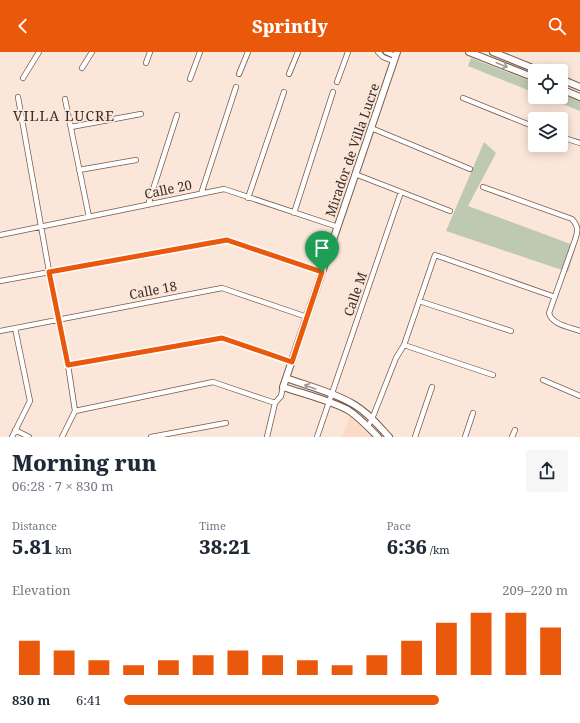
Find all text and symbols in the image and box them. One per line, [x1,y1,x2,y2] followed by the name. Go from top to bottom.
[252,14,328,38] text: Sprintly
[12,15,34,37] icon: back
[546,15,568,37] icon: search
[496,62,508,70] one-way arrow
[528,64,568,152] map controls
[528,64,568,104] button: locate
[321,81,383,219] street label: Mirador de Villa Lucre
[13,106,115,125] district label: VILLA LUCRE
[528,112,568,152] button: layers
[143,175,193,203] street label: Calle 20
[305,231,339,272] pin
[311,237,333,259] icon: arrive
[339,269,371,319] street label: Calle M
[128,277,178,303] street label: Calle 18
[304,383,317,390] one-way arrow
[12,447,157,477] text: Morning run
[526,450,568,492] button: share
[12,477,114,495] text: 06:28 · 7 × 830 m
[12,518,57,533] text: Distance
[199,518,226,533] text: Time
[387,518,411,533] text: Pace
[12,533,52,560] text: 5.81
[199,533,251,560] text: 38:21
[387,533,427,560] text: 6:36
[52,542,72,557] text: km
[427,542,450,557] text: /km
[12,581,71,599] text: Elevation
[502,581,568,599] text: 209–220 m
[12,691,50,709] text: 830 m
[76,691,102,709] text: 6:41

